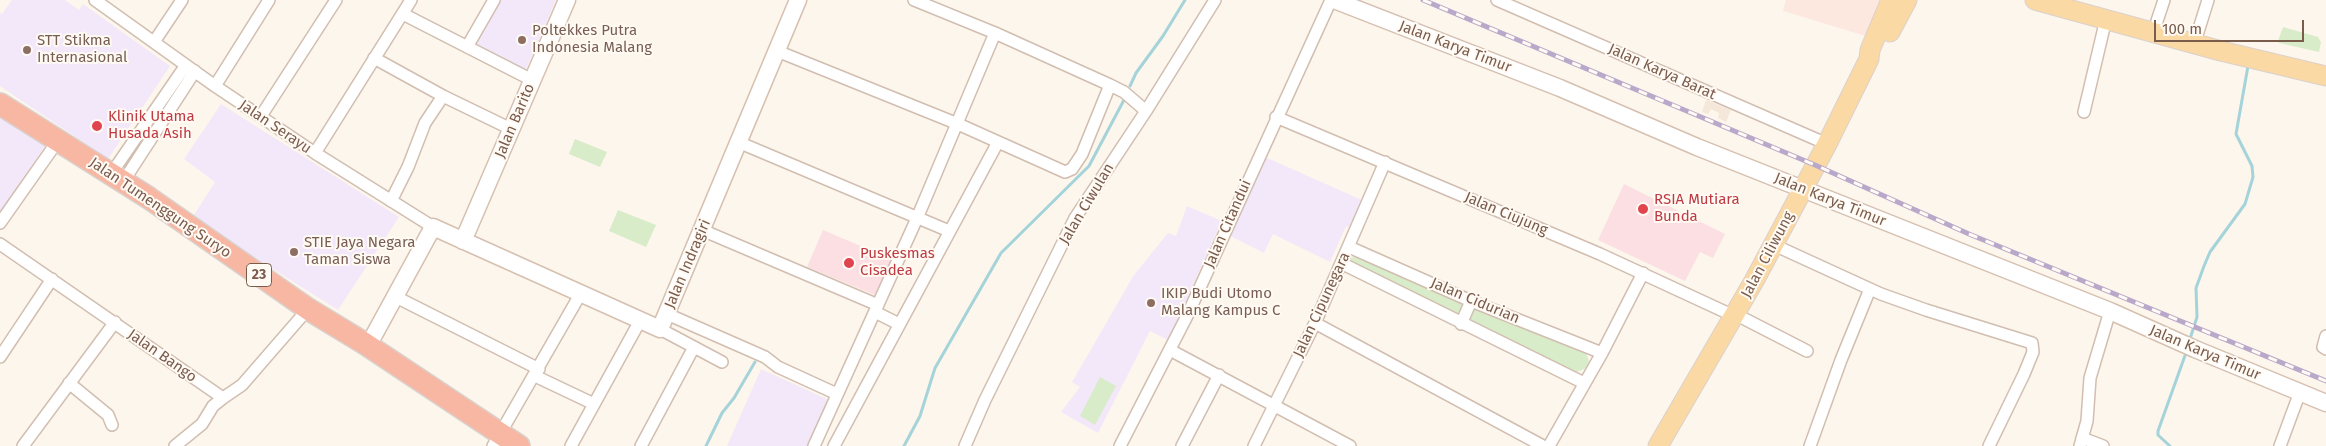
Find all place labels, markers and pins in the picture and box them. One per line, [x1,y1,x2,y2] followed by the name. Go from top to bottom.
[532,22,652,57] place label: Poltekkes Putra Indonesia Malang
[37,32,127,67] place label: STT Stikma Internasional
[516,34,528,46] marker: Poltekkes Putra Indonesia Malang
[21,44,33,56] marker: STT Stikma Internasional
[108,108,195,143] place label: Klinik Utama Husada Asih
[90,119,104,133] marker: Klinik Utama Husada Asih
[1654,191,1740,226] place label: RSIA Mutiara Bunda
[1636,202,1650,216] marker: RSIA Mutiara Bunda
[304,234,415,269] place label: STIE Jaya Negara Taman Siswa
[860,245,935,280] place label: Puskesmas Cisadea
[288,246,300,258] marker: STIE Jaya Negara Taman Siswa
[842,256,856,270] marker: Puskesmas Cisadea
[1161,285,1280,320] place label: IKIP Budi Utomo Malang Kampus C
[1145,297,1157,309] marker: IKIP Budi Utomo Malang Kampus C

